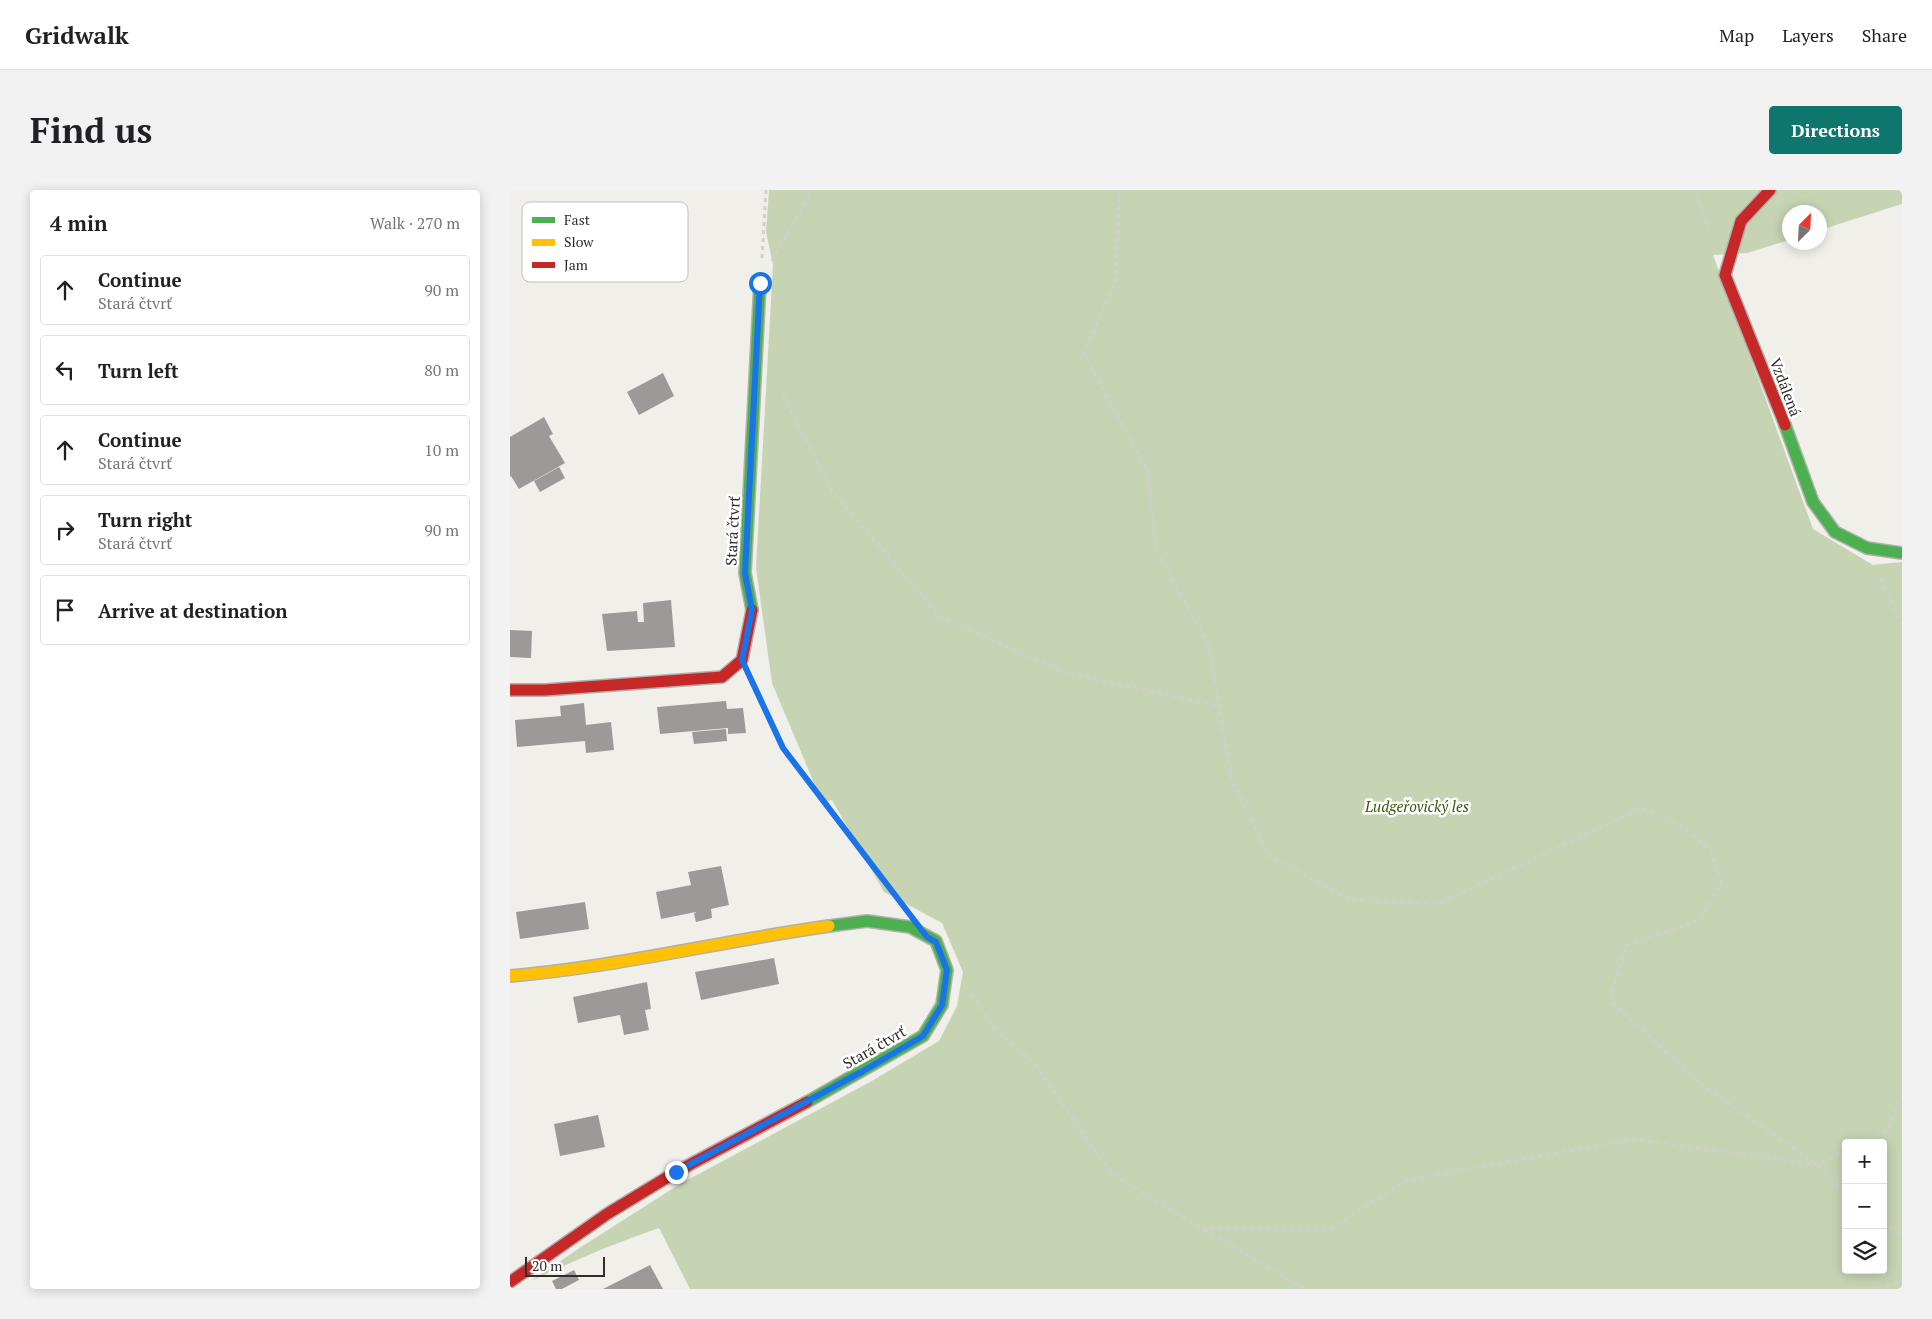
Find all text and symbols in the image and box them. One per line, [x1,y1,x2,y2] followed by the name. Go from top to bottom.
[25,19,129,51] text: Gridwalk
[1719,23,1754,47] text: Map
[1782,23,1834,47] text: Layers
[1862,23,1907,47] text: Share
[1769,106,1902,154] button: Directions
[30,107,152,153] text: Find us
[522,202,688,282] legend
[1782,205,1827,250] north arrow
[50,209,107,237] text: 4 min
[564,210,591,229] text: Fast
[370,212,460,234] text: Walk · 270 m
[564,232,594,251] text: Slow
[564,255,588,274] text: Jam
[98,267,182,292] text: Continue
[749,272,772,295] route start
[51,276,79,304] icon: ahead
[424,279,459,301] text: 90 m
[98,292,172,314] text: Stará čtvrť
[1766,355,1806,419] street label: Vzdálená
[51,356,79,384] icon: left
[98,358,179,383] text: Turn left
[424,359,459,381] text: 80 m
[98,427,182,452] text: Continue
[51,436,79,464] icon: ahead
[424,439,459,461] text: 10 m
[98,452,172,474] text: Stará čtvrť
[720,495,744,566] street label: Stará čtvrť
[98,507,192,532] text: Turn right
[51,516,79,544] icon: right
[424,519,459,541] text: 90 m
[98,532,172,554] text: Stará čtvrť
[51,596,79,624] icon: arrive
[98,598,287,623] text: Arrive at destination
[1364,796,1469,816] park label: Ludgeřovický les
[839,1021,910,1073] street label: Stará čtvrť
[1842,1139,1887,1274] map controls
[1842,1139,1887,1184] button: +
[665,1161,688,1184] route end
[1842,1184,1887,1229] button: −
[1842,1229,1887,1274] button: layers
[525,1254,605,1277] scale bar
[532,1256,562,1275] text: 20 m

